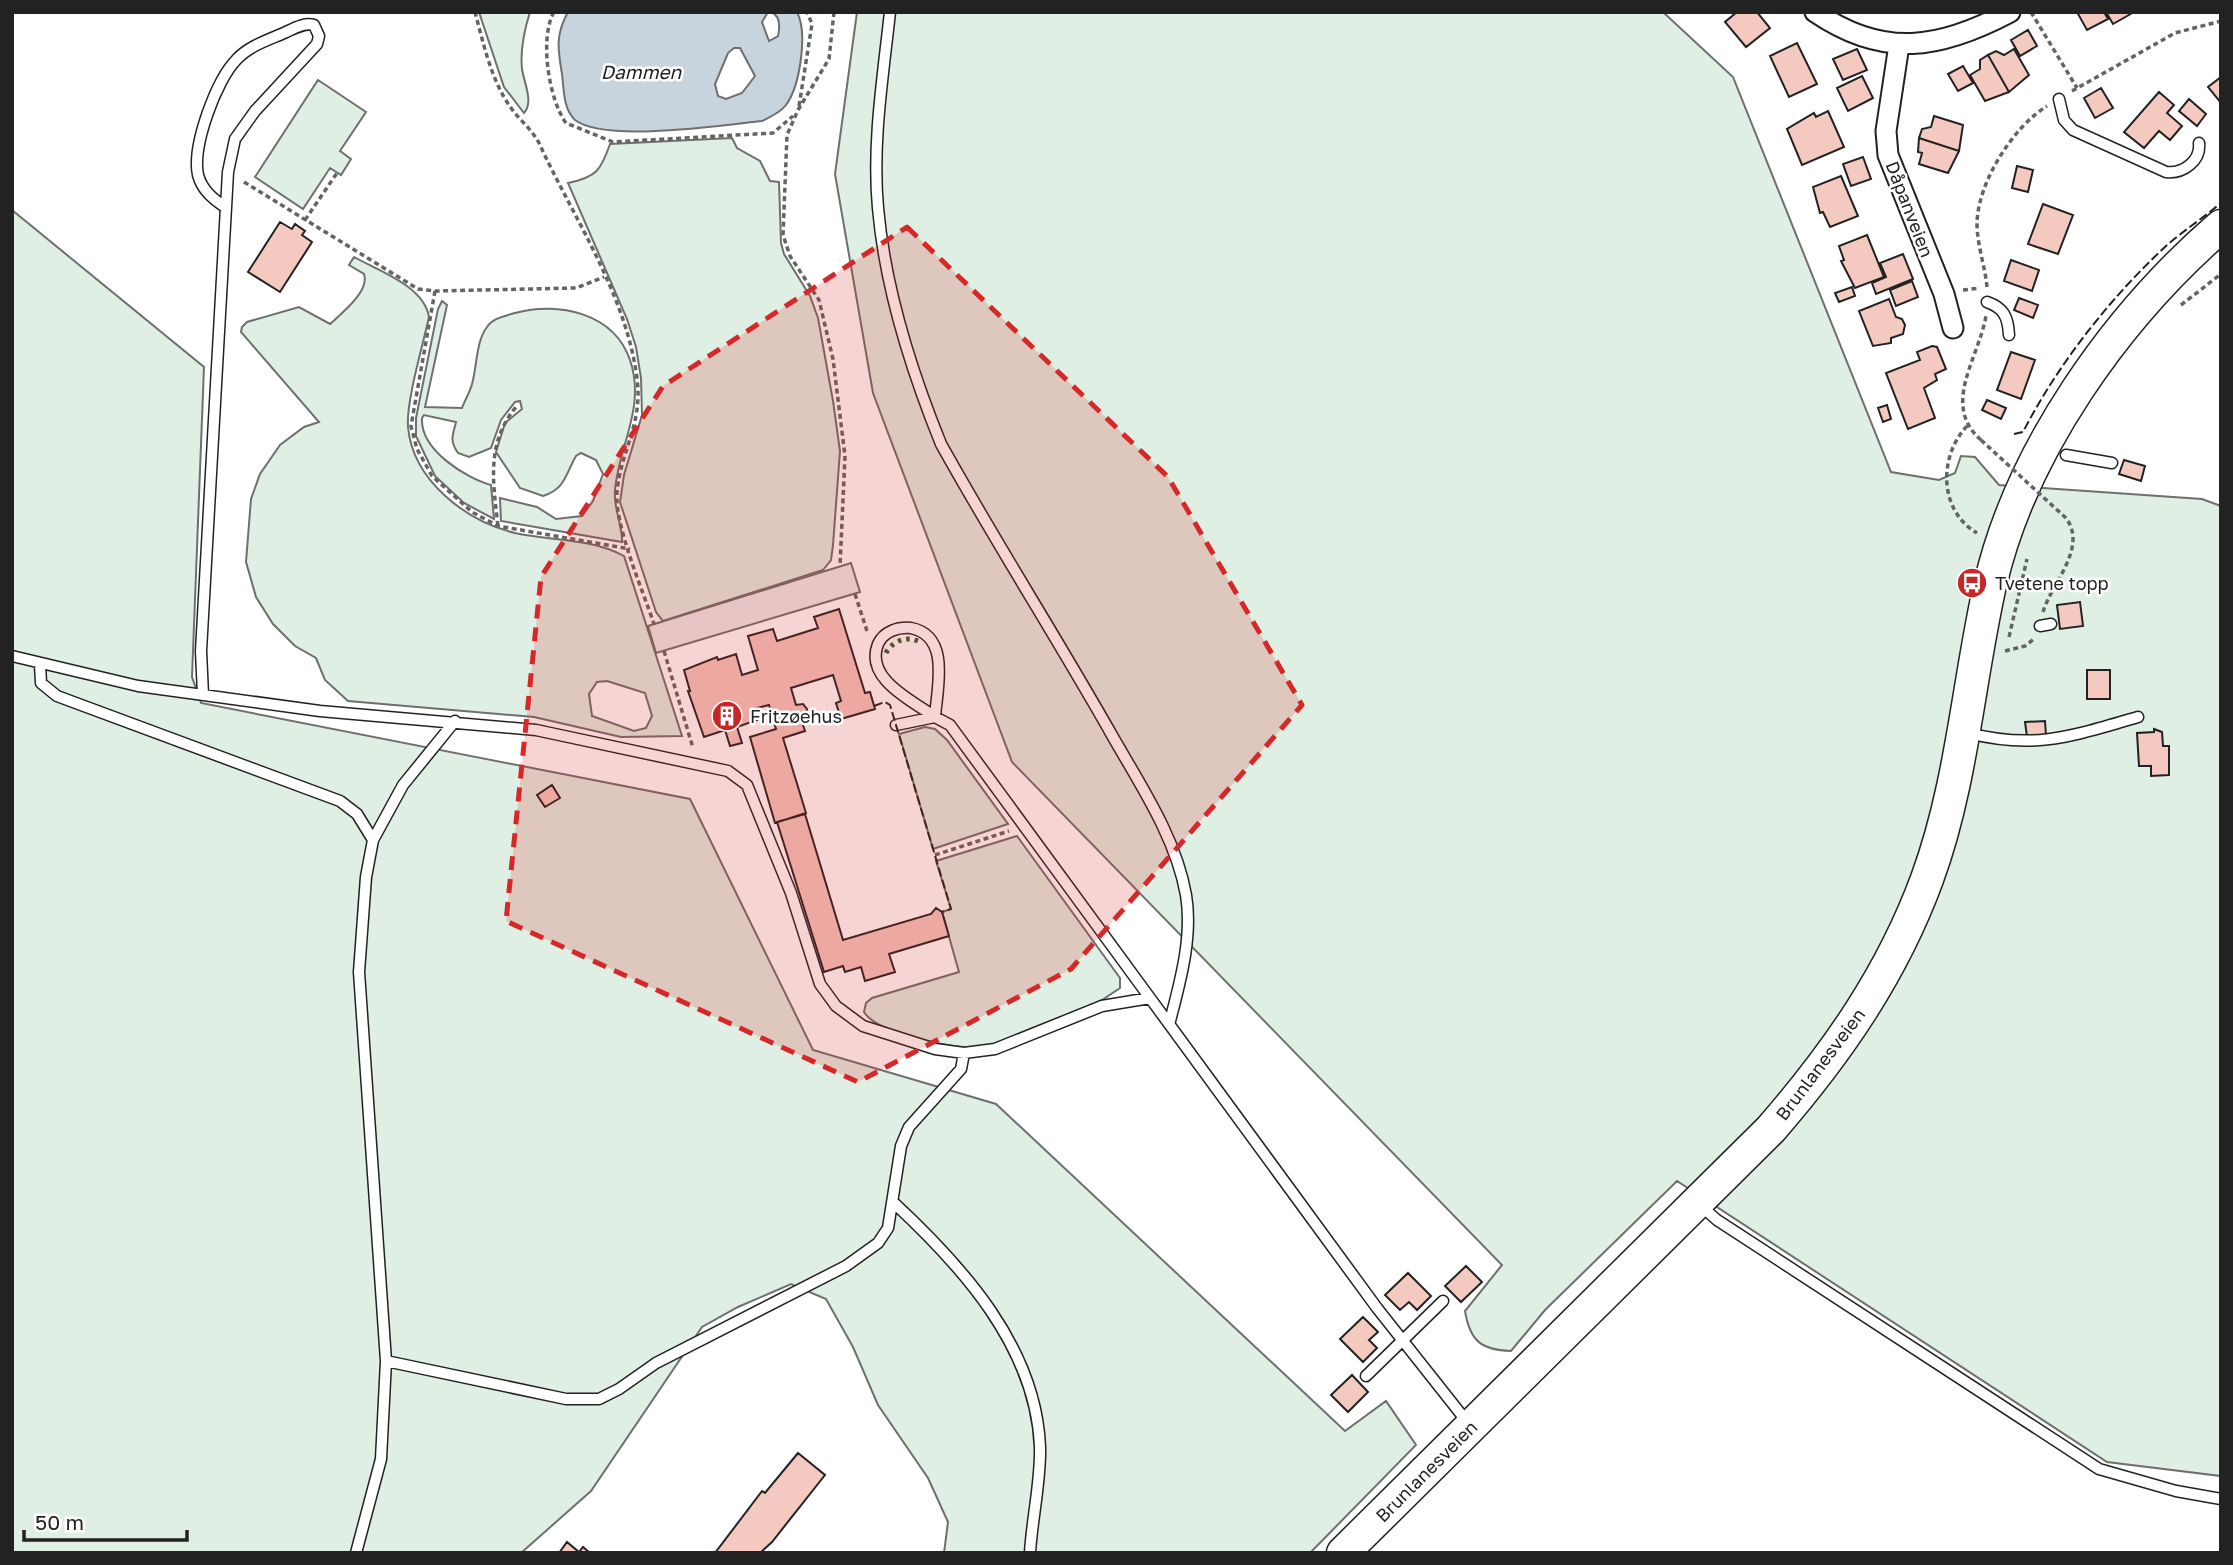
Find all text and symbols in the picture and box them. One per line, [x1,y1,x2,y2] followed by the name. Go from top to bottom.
[601,60,682,83] water label: Dammen
[1882,158,1938,260] street label: Dåpanveien
[1955,566,1989,600] bus stop icon: Tvetene topp
[1995,572,2109,594] place label: Tvetene topp
[710,699,744,733] building icon: Fritzøehus
[750,705,842,727] place label: Fritzøehus
[1771,1004,1869,1124] street label: Brunlanesveien
[1371,1416,1481,1526] street label: Brunlanesveien
[24,1498,187,1542] scale bar
[35,1509,84,1535] text: 50 m

